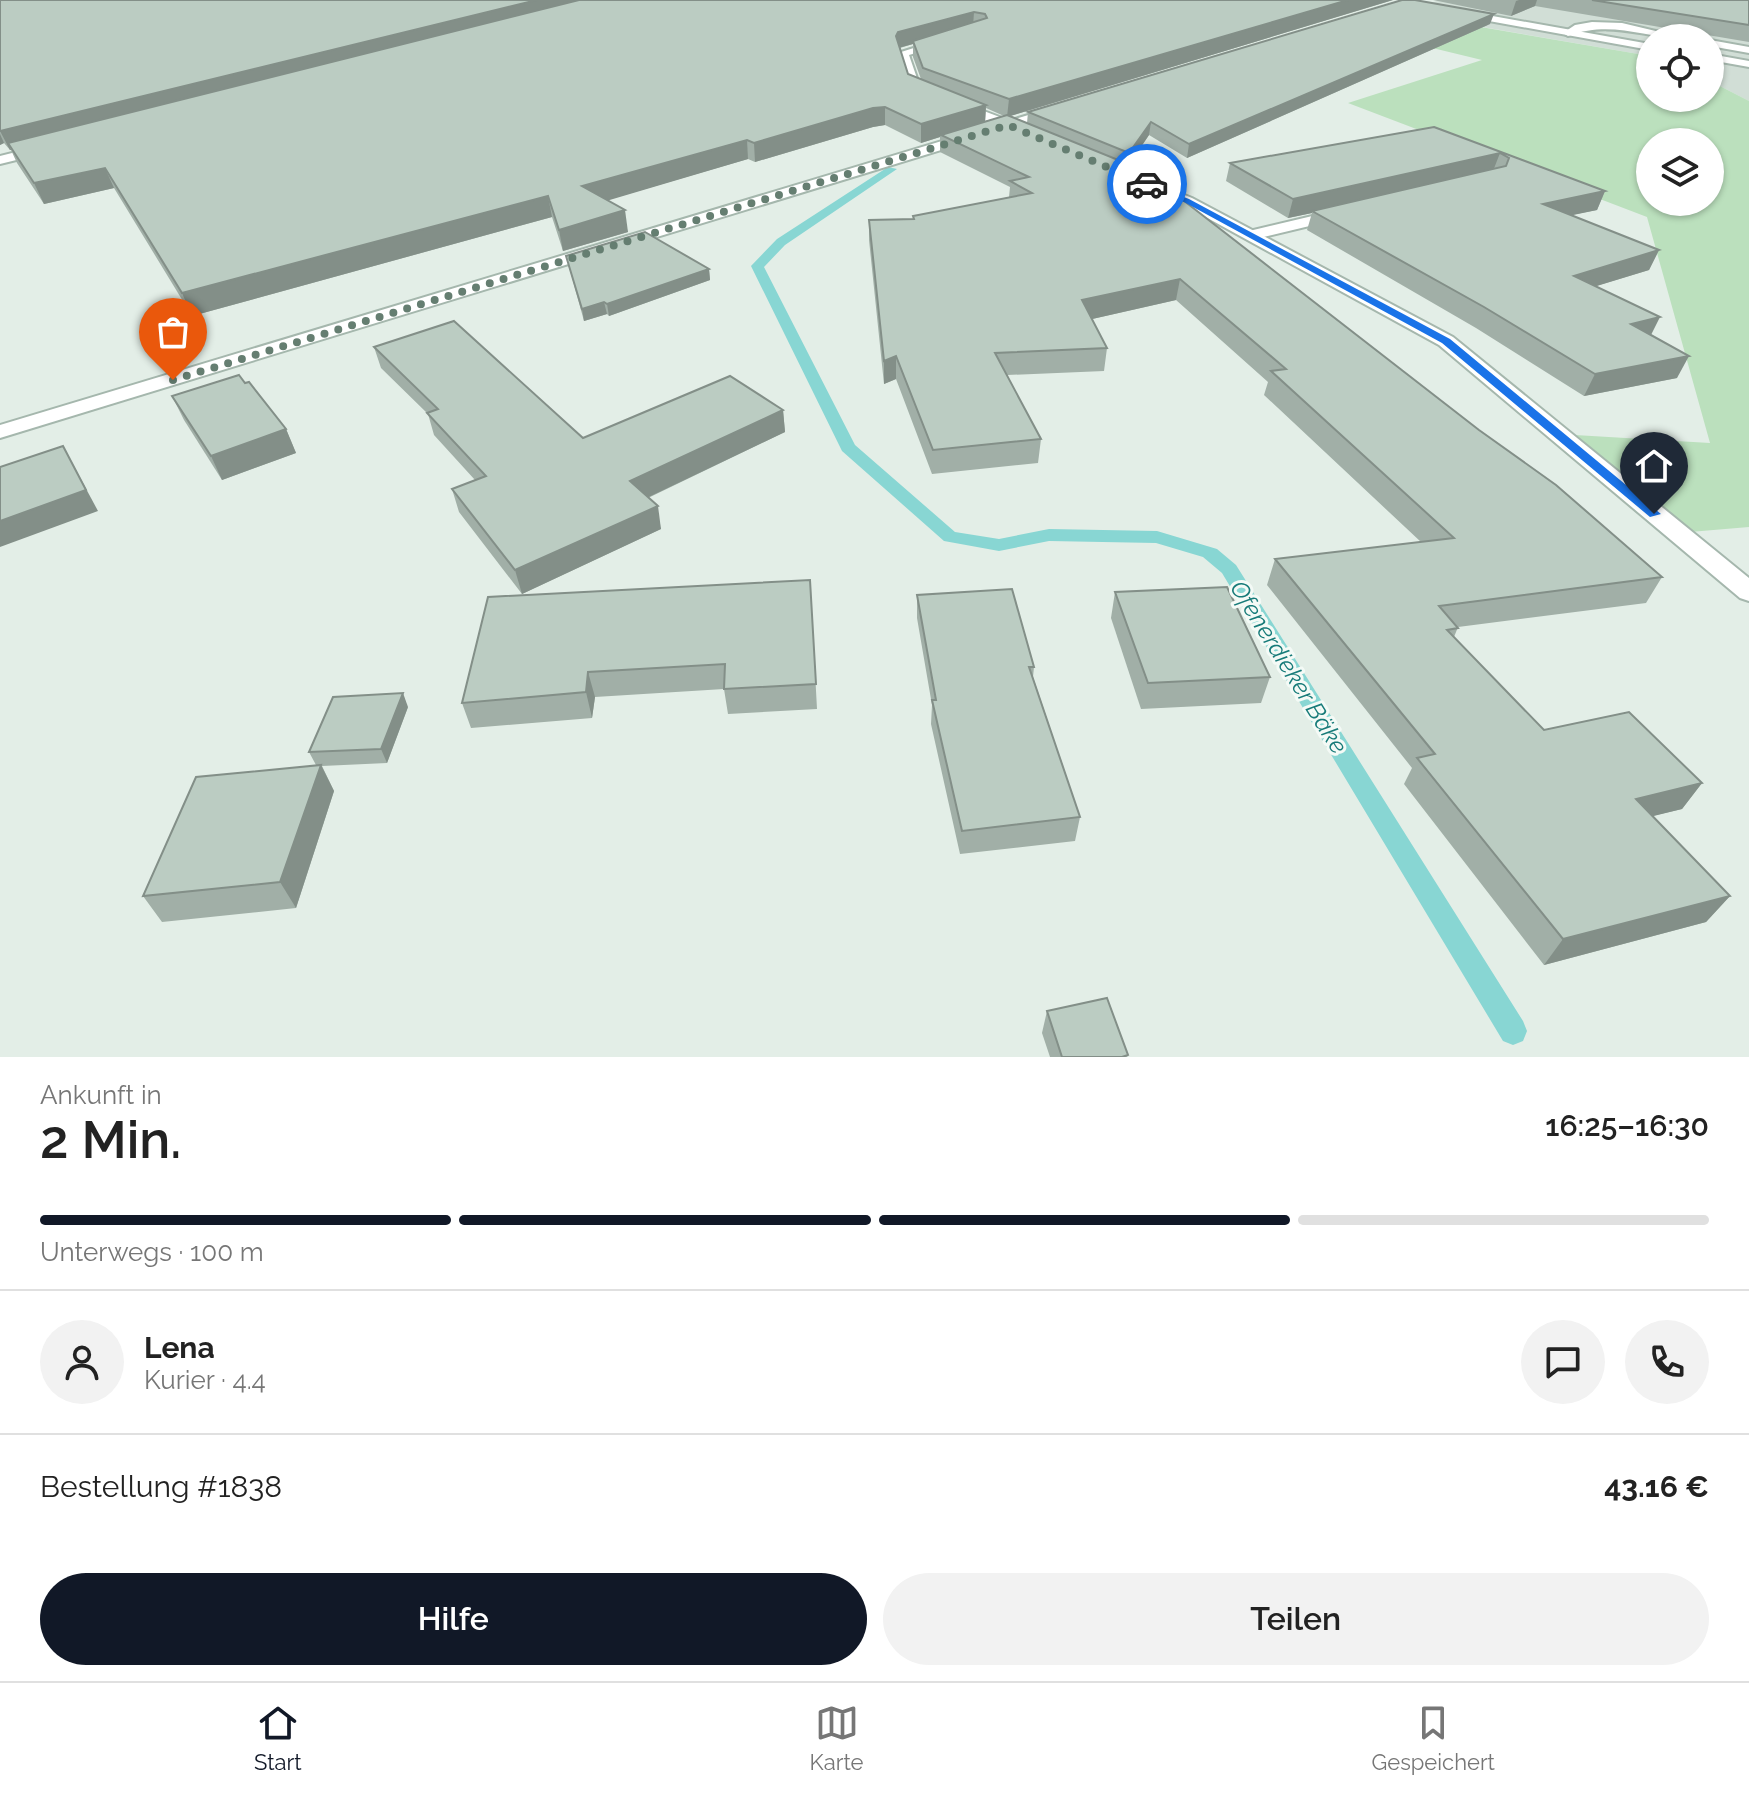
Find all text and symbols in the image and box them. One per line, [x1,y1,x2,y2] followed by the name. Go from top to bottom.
[1636,24,1724,216] map controls
[1636,24,1724,112] button: locate
[1636,128,1724,216] button: layers
[1107,144,1187,224] courier
[1125,162,1169,206] icon: car
[139,298,207,380] pin
[151,310,195,354] icon: bag
[1620,432,1688,514] pin
[1632,444,1676,488] icon: home
[1224,575,1354,759] water label: Ofenerdieker Bäke
[40,1080,162,1110] text: Ankunft in
[1545,1108,1709,1143] text: 16:25–16:30
[40,1109,181,1170] text: 2 Min.
[40,1237,264,1267] text: Unterwegs · 100 m
[40,1320,124,1404] button: person
[1521,1320,1605,1404] button: chat
[1625,1320,1709,1404] button: phone
[144,1330,215,1365] text: Lena
[144,1365,266,1395] text: Kurier · 4.4
[40,1469,282,1504] text: Bestellung #1838
[1604,1469,1709,1504] text: 43.16 €
[40,1573,867,1665] button: Hilfe
[883,1573,1709,1665] button: Teilen
[254,1701,302,1775] tab: Start
[810,1701,864,1775] tab: Karte
[1372,1701,1495,1775] tab: Gespeichert

